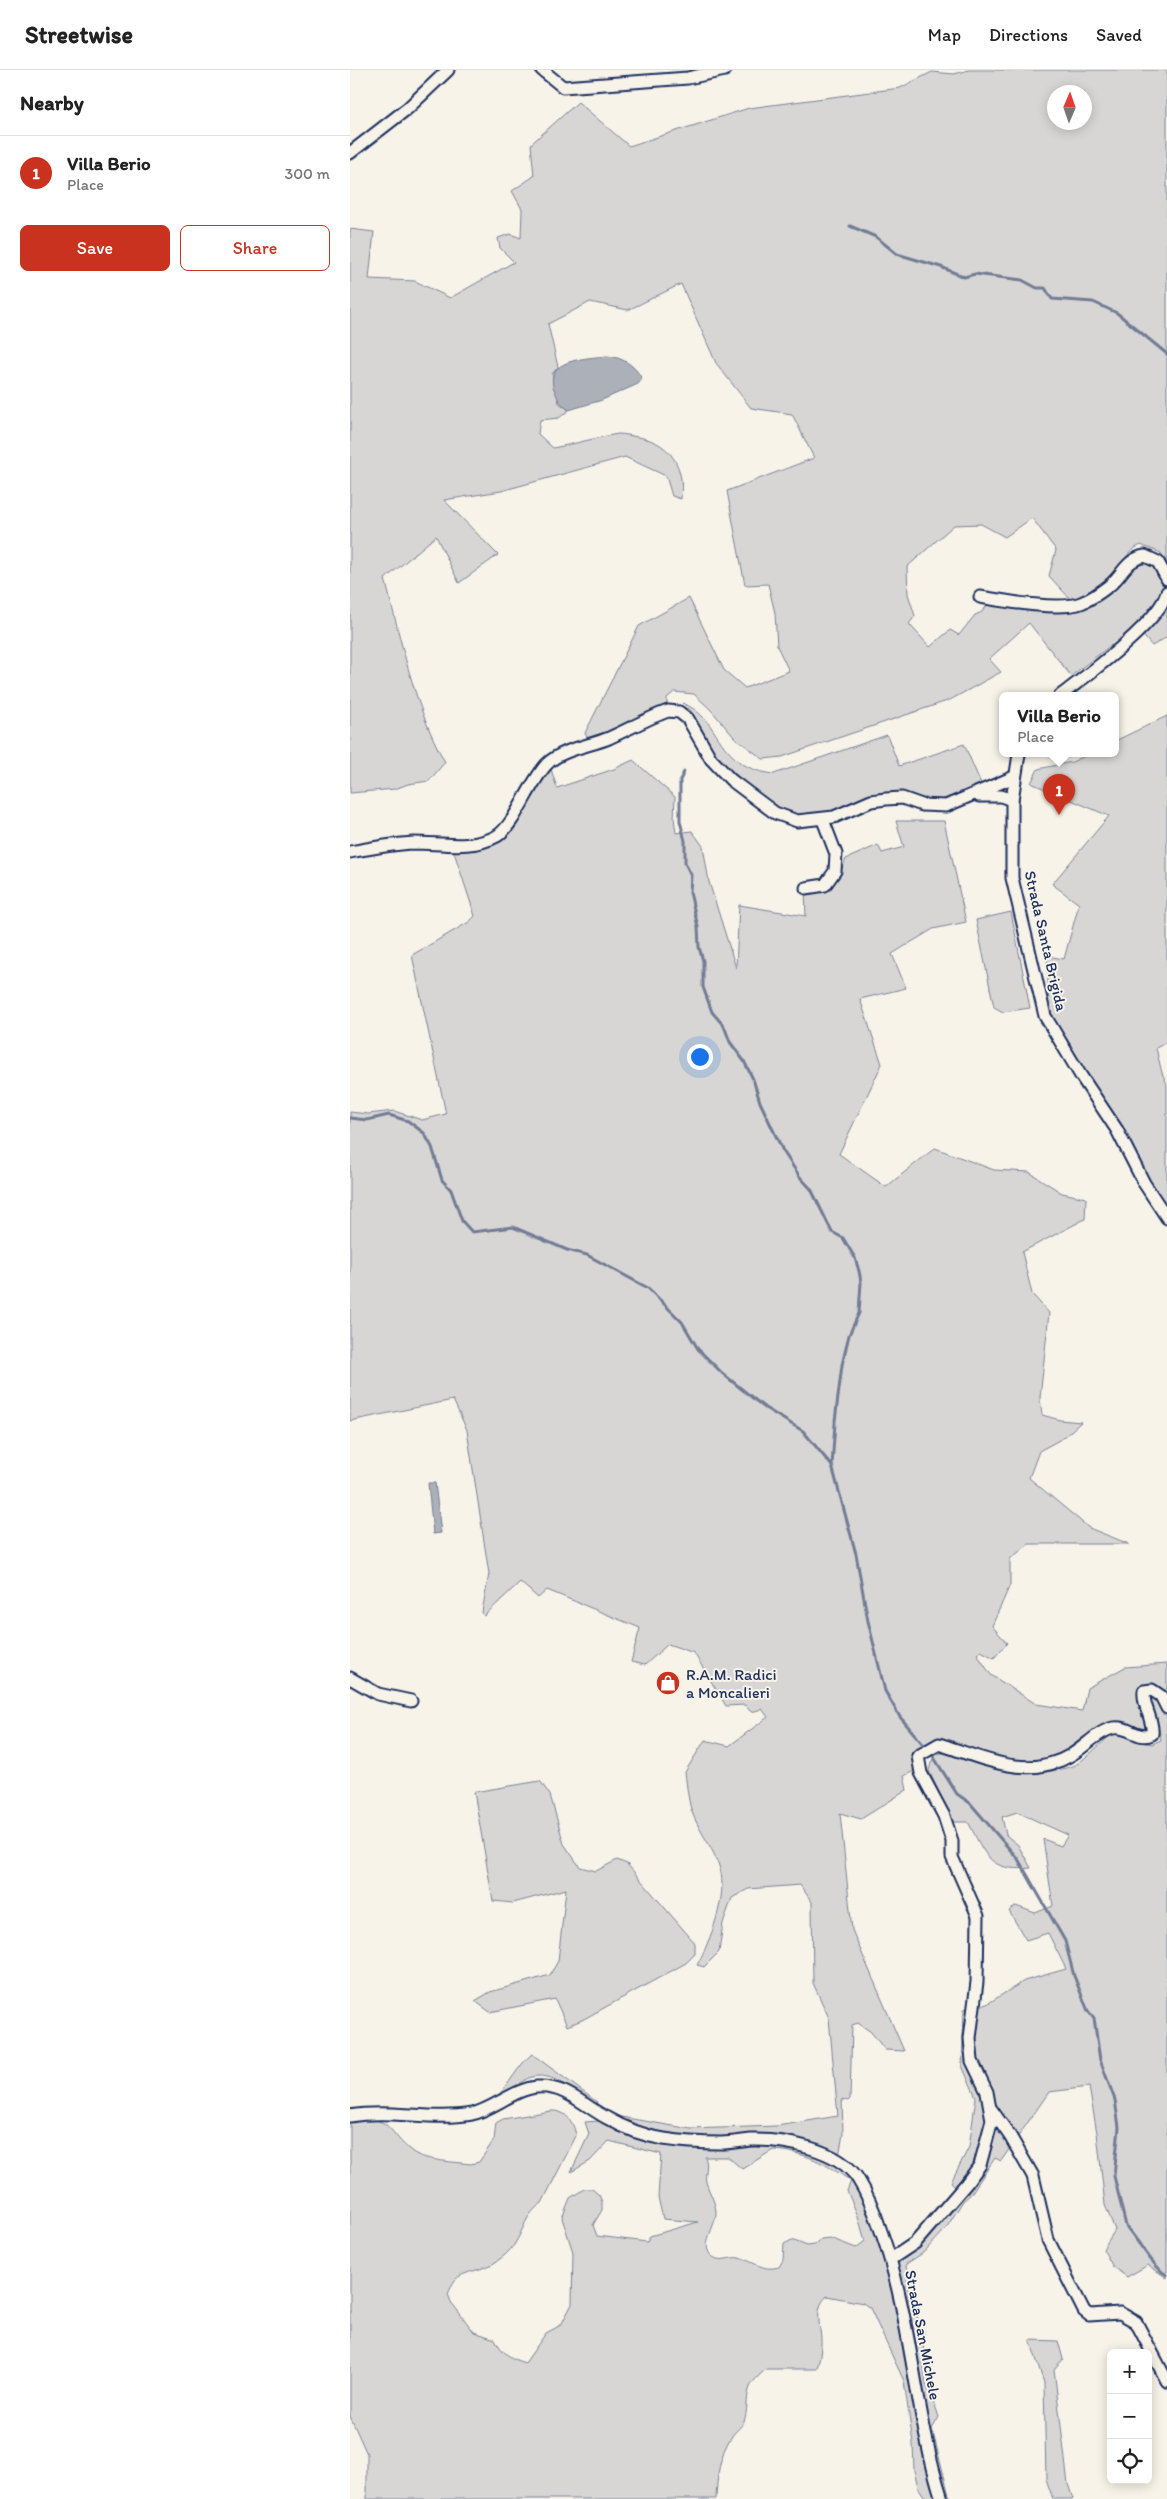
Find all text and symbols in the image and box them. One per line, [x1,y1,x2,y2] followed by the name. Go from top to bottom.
[25,20,133,49] text: Streetwise
[928,24,961,46] text: Map
[989,24,1068,46] text: Directions
[1096,24,1142,46] text: Saved
[1047,85,1092,130] north arrow
[20,90,84,115] text: Nearby
[67,152,151,175] text: Villa Berio
[32,164,40,183] text: 1
[285,164,330,183] text: 300 m
[67,175,104,194] text: Place
[20,225,170,271] button: Save
[180,225,330,271] button: Share
[999,692,1119,757] popup
[1017,704,1101,727] text: Villa Berio
[1017,727,1054,746] text: Place
[1043,774,1075,815] pin: 1
[1021,869,1072,1014] street label: Strada Santa Brigida
[687,1044,713,1070] your location
[686,1665,777,1702] place label: R.A.M. Radici a Moncalieri
[655,1670,681,1696] shop icon: R.A.M. Radici a Moncalieri
[901,2268,945,2402] street label: Strada San Michele
[1107,2349,1152,2484] map controls
[1107,2349,1152,2394] button: +
[1107,2394,1152,2439] button: −
[1107,2439,1152,2484] button: locate

